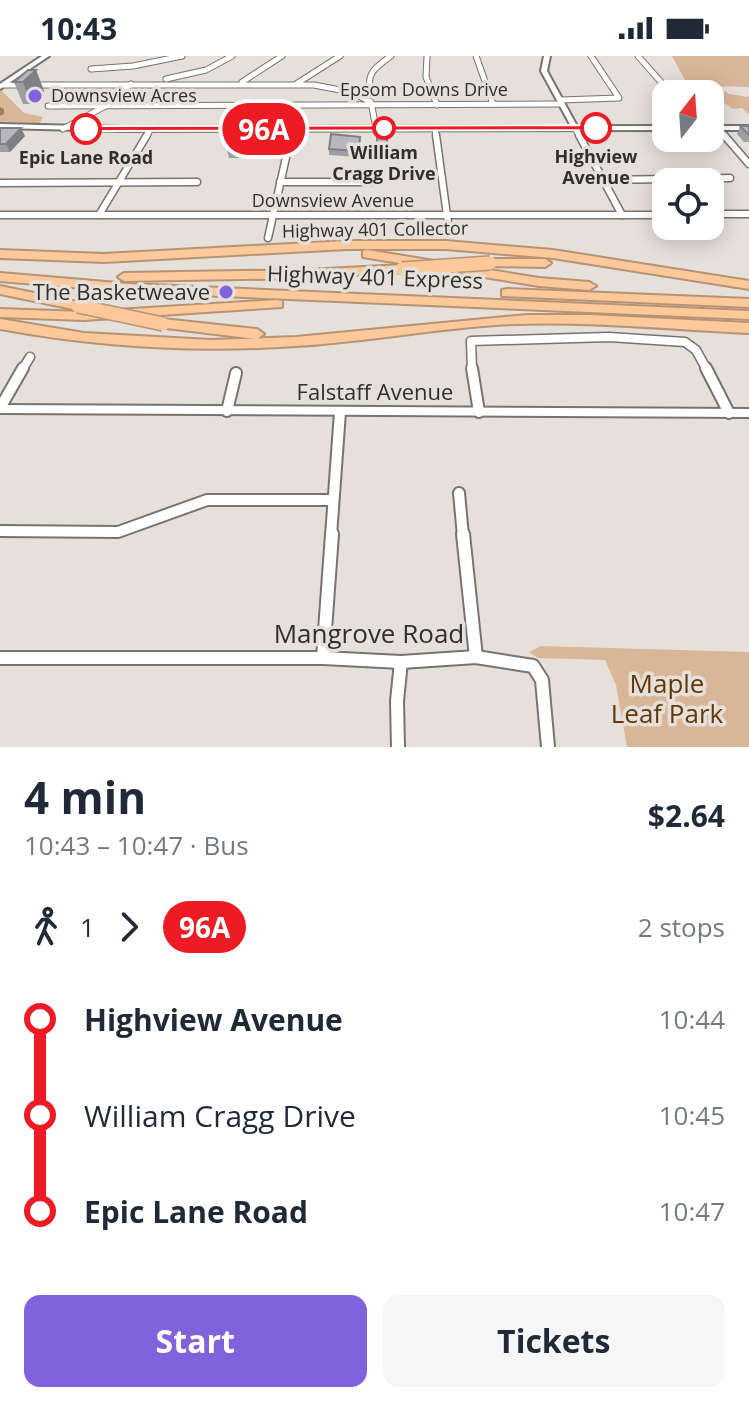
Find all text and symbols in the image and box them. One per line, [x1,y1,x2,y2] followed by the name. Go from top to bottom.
[40,8,117,49] text: 10:43
[340,77,508,101] street label: Epsom Downs Drive
[652,80,724,152] north arrow
[652,80,724,240] map controls
[51,83,197,107] place label: Downsview Acres
[26,87,44,105] marker: Downsview Acres
[218,103,310,155] line badge: 96A
[238,110,290,148] text: 96A
[581,113,611,143] marker: Highview Avenue
[71,114,101,144] marker: Epic Lane Road
[373,117,395,139] marker: William Cragg Drive
[332,140,436,185] place label: William Cragg Drive
[554,144,638,189] place label: Highview Avenue
[19,145,153,169] place label: Epic Lane Road
[652,168,724,240] button: locate
[252,188,414,212] street label: Downsview Avenue
[282,215,469,243] street label: Highway 401 Collector
[266,257,484,295] street label: Highway 401 Express
[33,276,210,306] place label: The Basketweave
[217,283,235,301] marker: The Basketweave
[297,376,453,406] street label: Falstaff Avenue
[274,615,464,651] street label: Mangrove Road
[611,665,724,731] park label: Maple Leaf Park
[24,767,146,827] text: 4 min
[648,795,725,836] text: $2.64
[24,827,249,863] text: 10:43 – 10:47 · Bus
[24,905,68,949] icon: walk
[107,905,151,949] icon: forward
[179,908,230,946] text: 96A
[80,909,95,945] text: 1
[638,909,725,945] text: 2 stops
[84,999,343,1040] text: Highview Avenue
[659,1001,725,1037] text: 10:44
[84,1095,356,1136] text: William Cragg Drive
[659,1097,725,1133] text: 10:45
[84,1191,308,1232] text: Epic Lane Road
[659,1193,725,1229] text: 10:47
[24,1295,367,1387] button: Start
[383,1295,725,1387] button: Tickets

